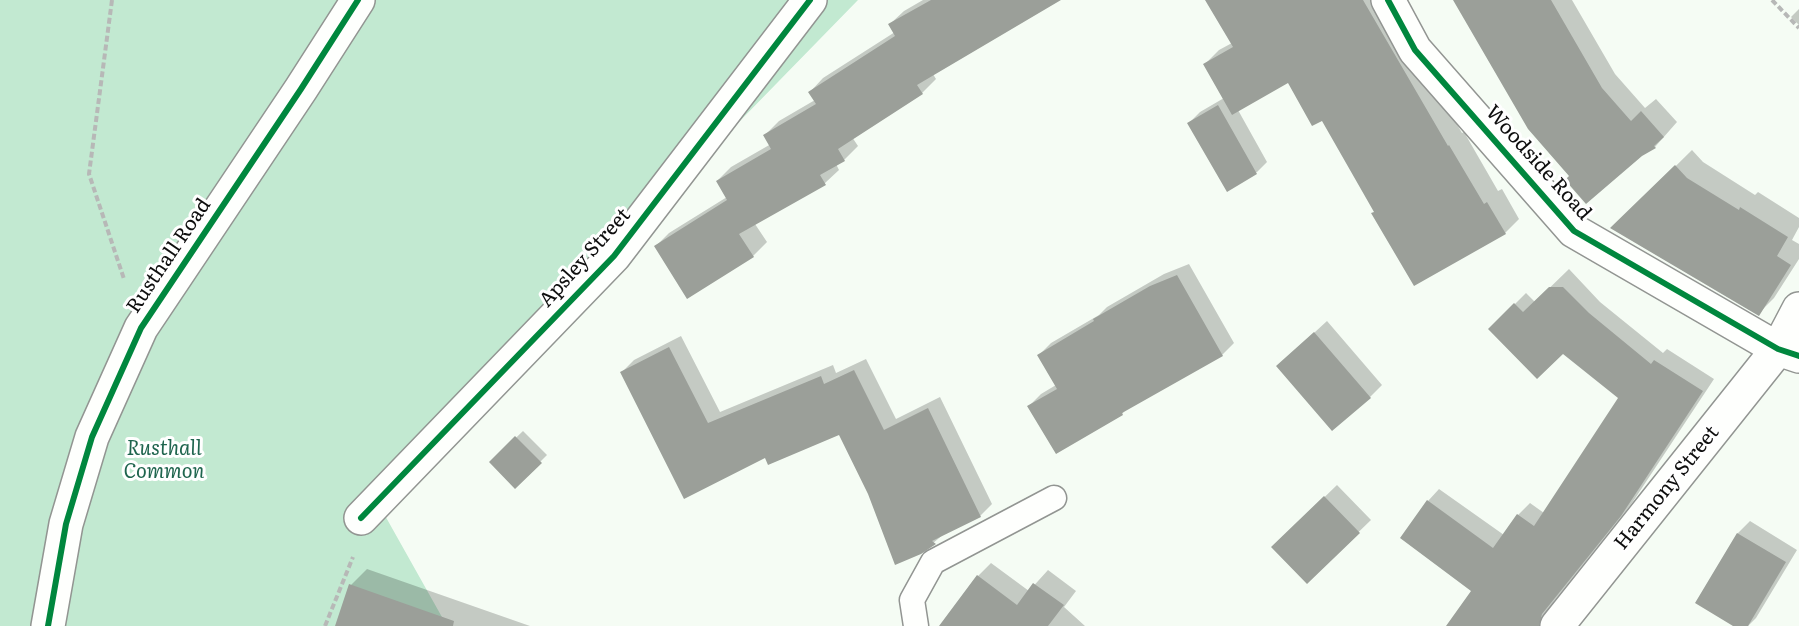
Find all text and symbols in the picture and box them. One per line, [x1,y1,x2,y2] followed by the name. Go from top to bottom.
[1480,101,1596,225] street label: Woodside Road
[122,194,216,318] street label: Rusthall Road
[534,204,636,312] street label: Apsley Street
[1610,421,1724,555] street label: Harmony Street
[124,437,204,484] park label: Rusthall Common

